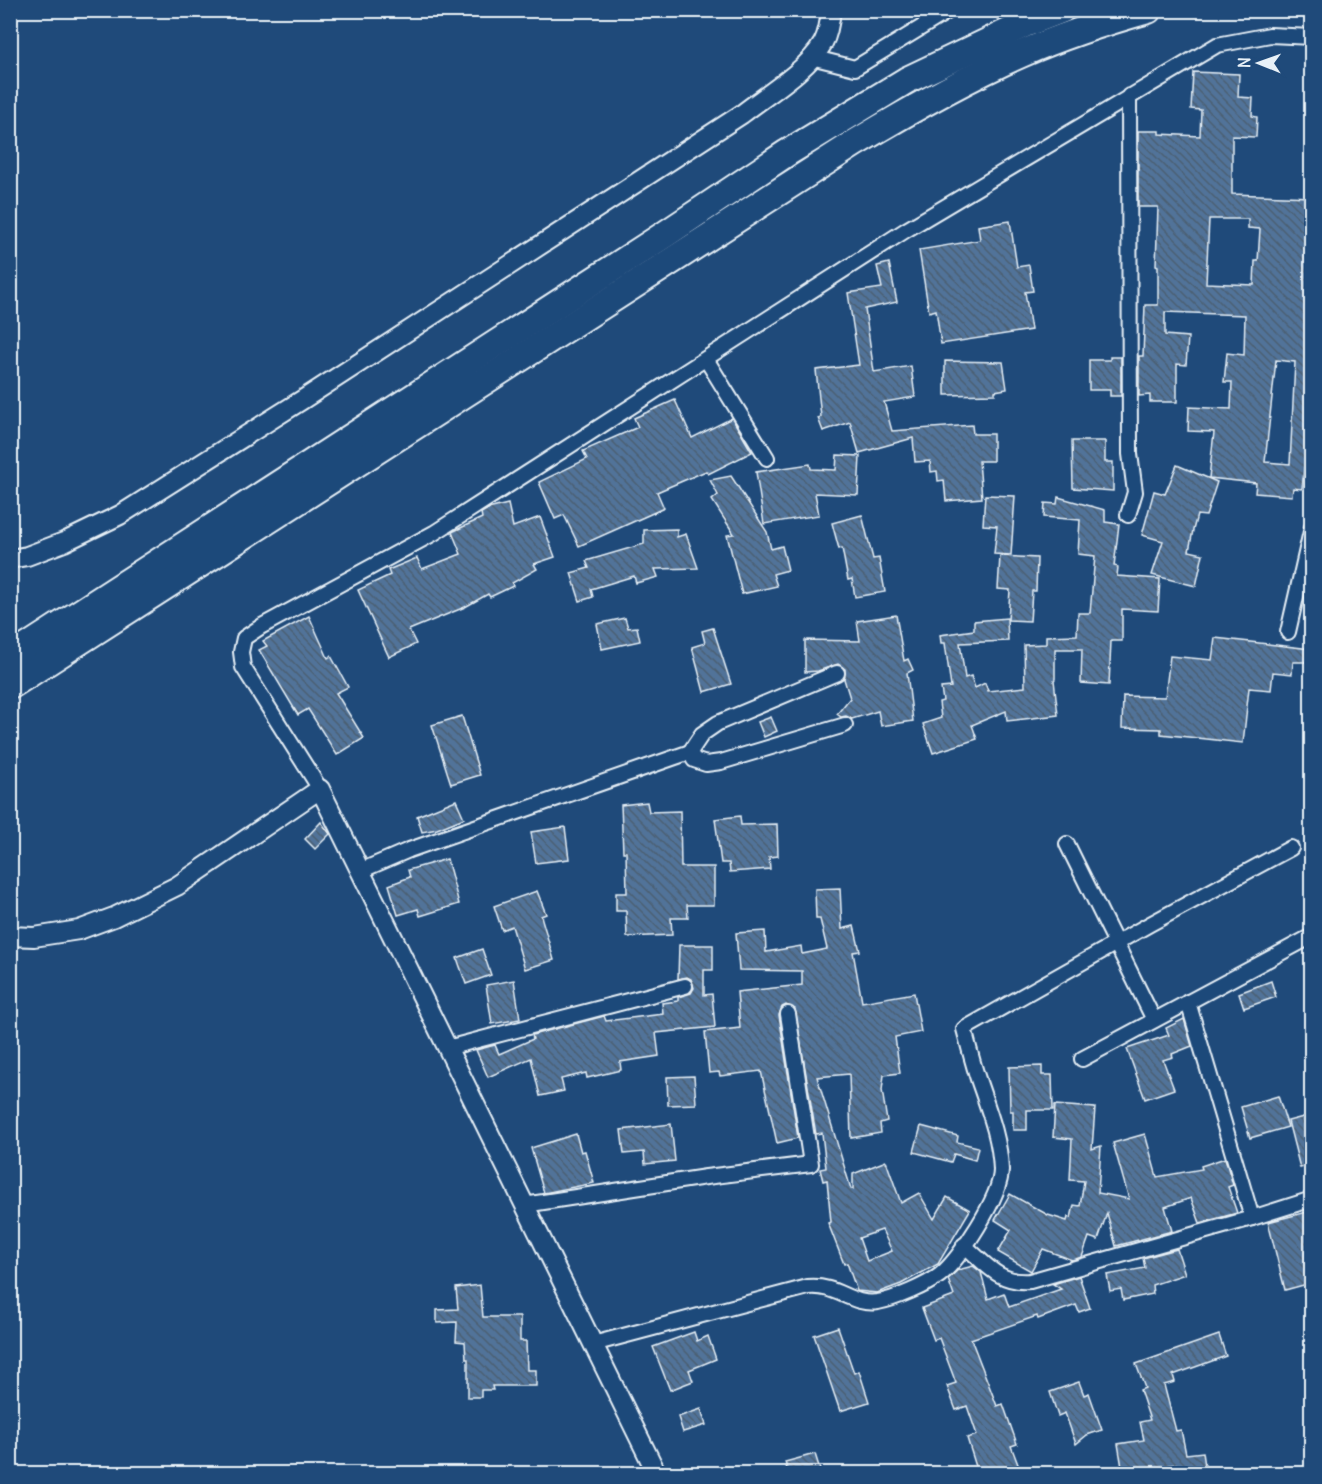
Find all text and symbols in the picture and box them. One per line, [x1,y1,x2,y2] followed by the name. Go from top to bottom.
[1229,33,1289,93] north arrow
[1234,57,1254,68] text: N

